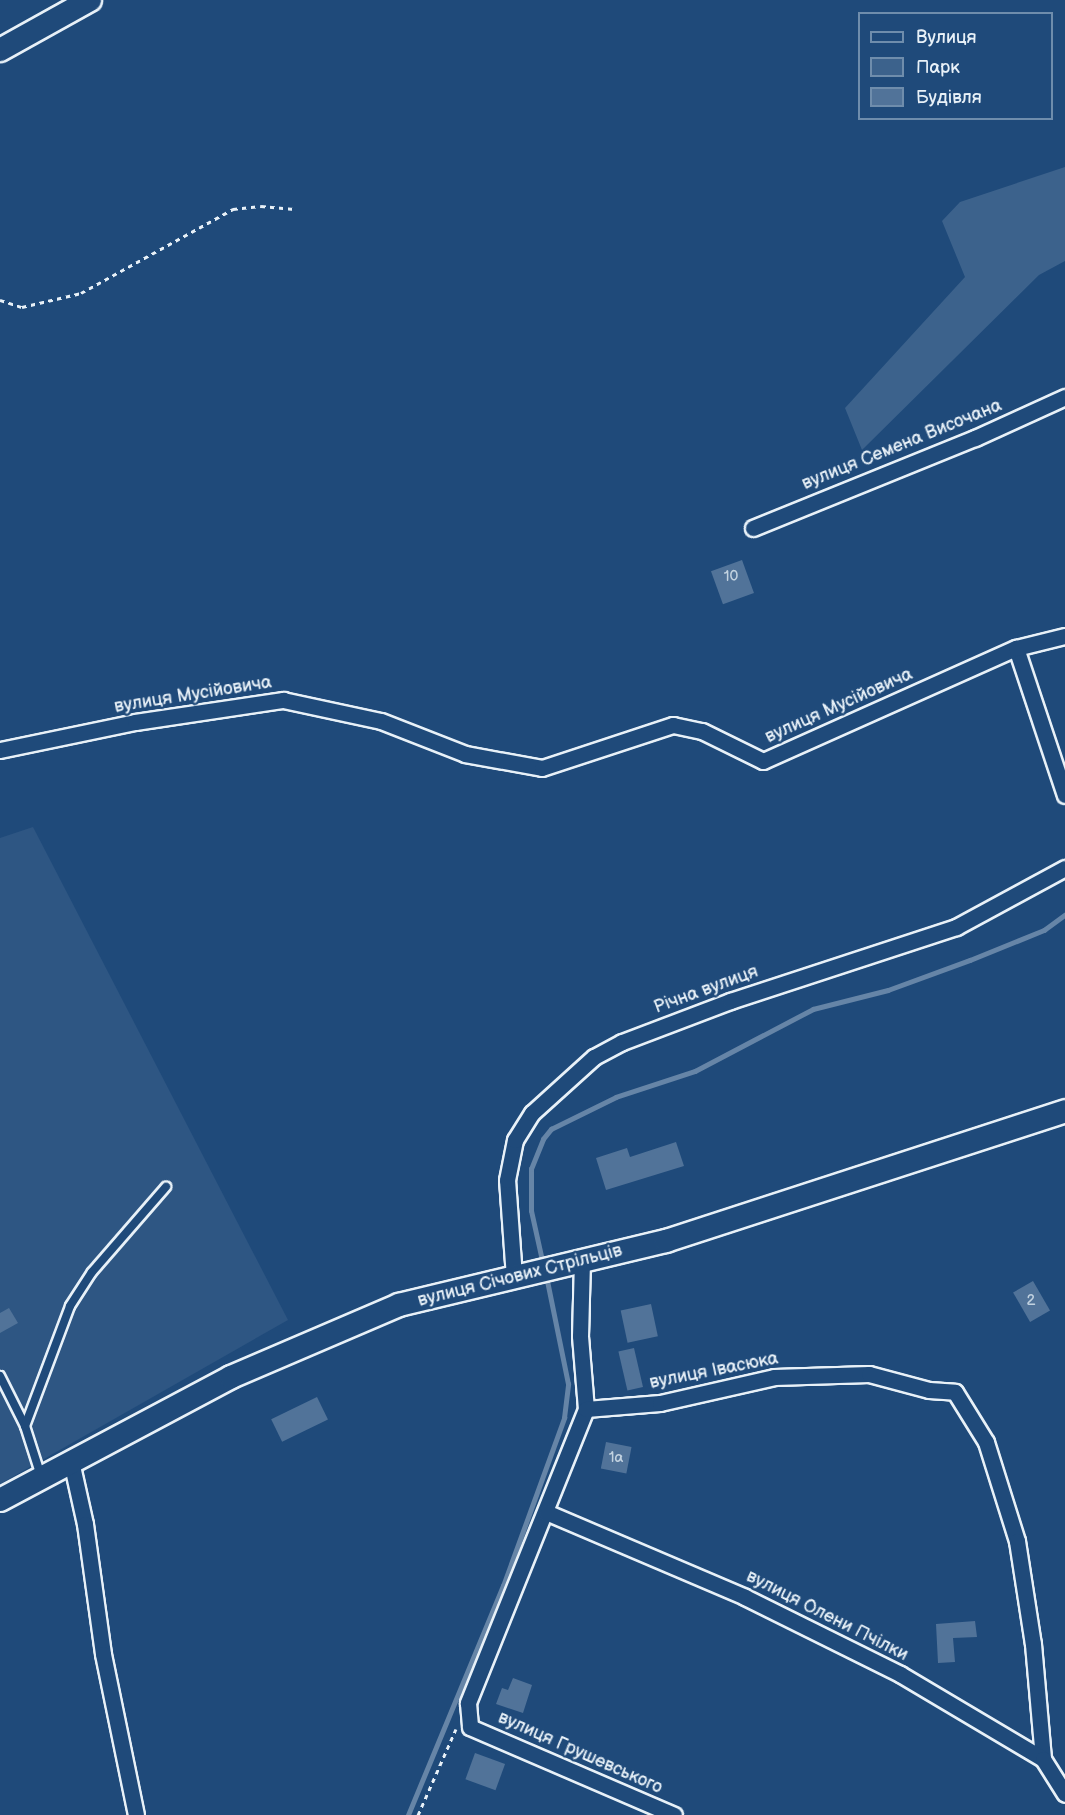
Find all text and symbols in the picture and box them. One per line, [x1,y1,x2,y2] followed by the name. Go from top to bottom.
[858,12,1053,120] legend
[916,27,977,48] text: Вулиця
[916,57,960,78] text: Парк
[916,87,982,108] text: Будівля
[799,395,1005,495] street label: вулиця Семена Височана
[724,568,738,586] house number: 10
[762,664,916,748] street label: вулиця Мусійовича
[113,672,273,718] street label: вулиця Мусійовича
[651,961,761,1019] street label: Річна вулиця
[416,1240,624,1312] street label: вулиця Січових Стрільців
[1027,1292,1035,1310] house number: 2
[648,1348,780,1394] street label: вулиця Івасюка
[609,1449,623,1467] house number: 1а
[742,1566,912,1666] street label: вулиця Олени Пчілки
[495,1707,665,1799] street label: вулиця Грушевського

